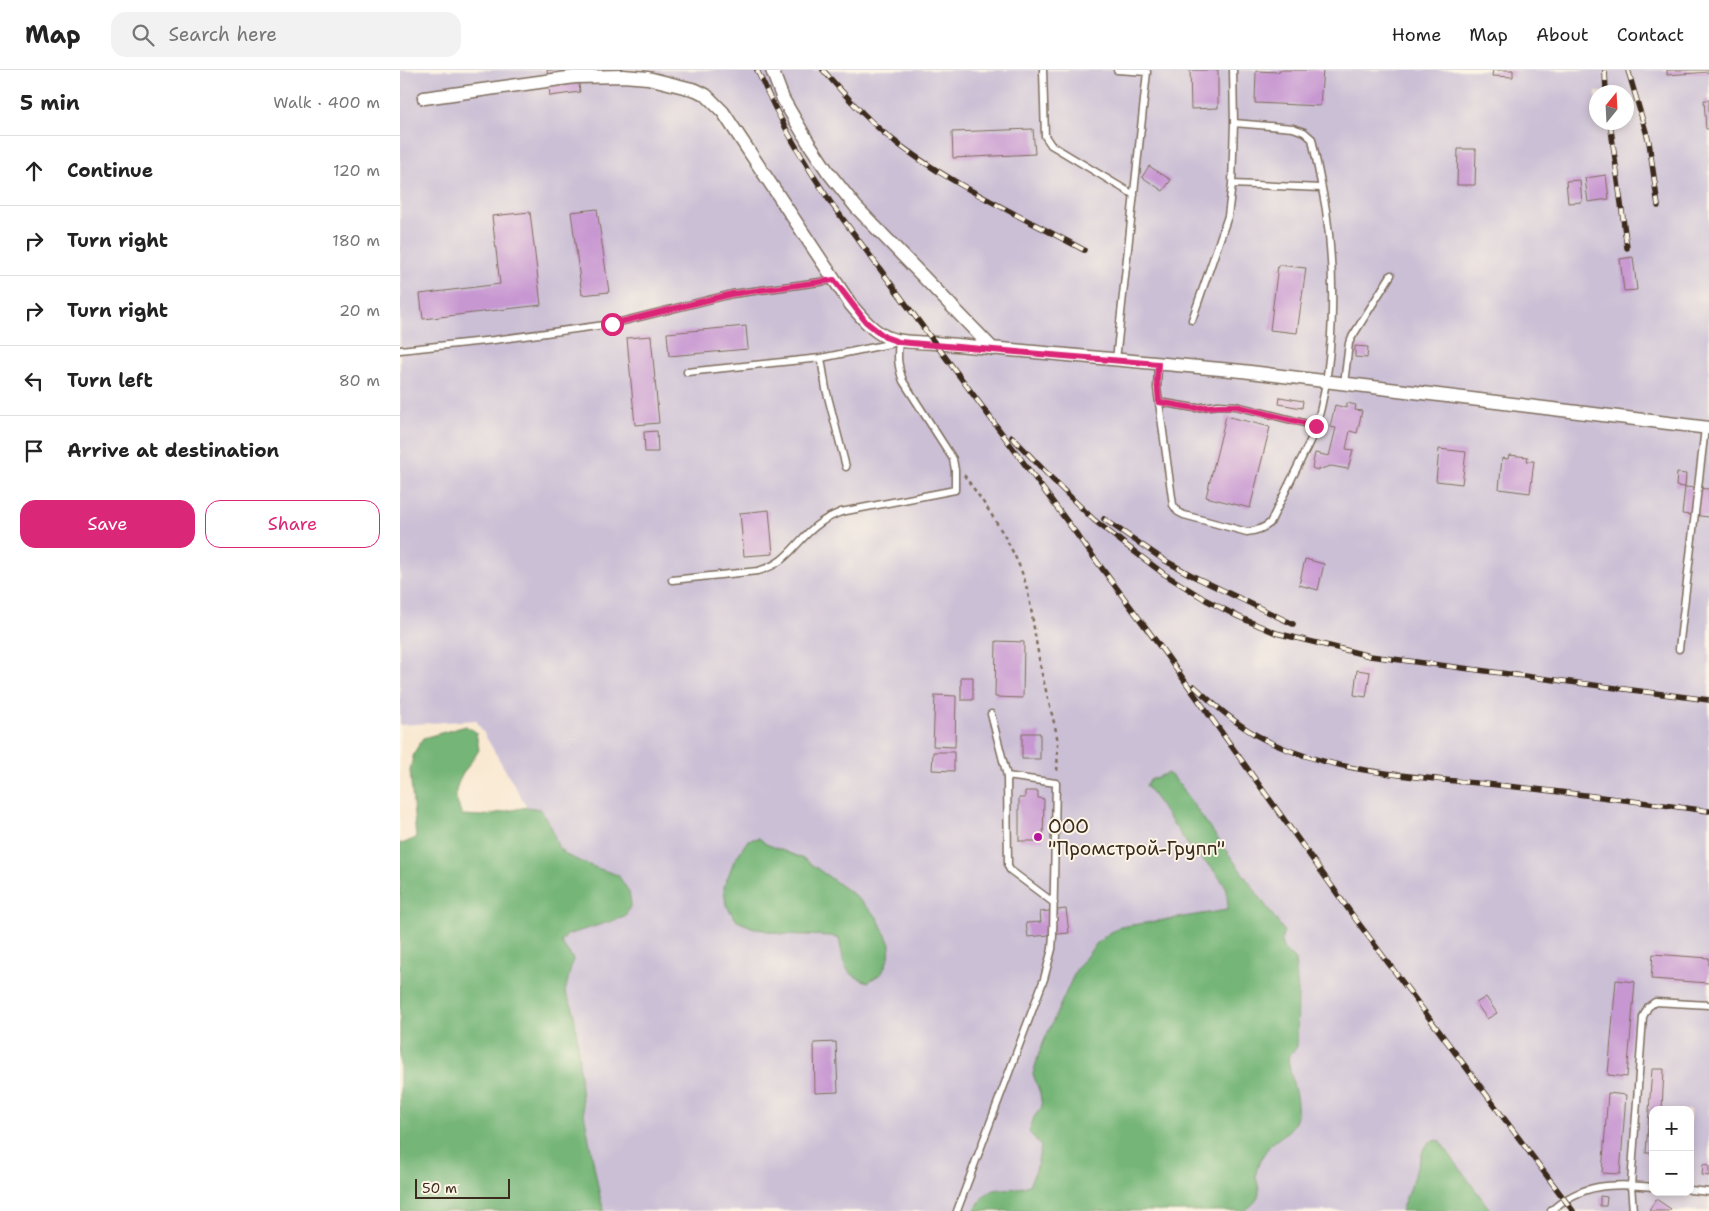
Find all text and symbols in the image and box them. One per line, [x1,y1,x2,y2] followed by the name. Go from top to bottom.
[111,12,461,57] search box
[25,19,81,51] text: Map
[129,21,157,49] icon: search
[169,22,277,47] text: Search here
[1392,23,1441,47] text: Home
[1469,23,1508,47] text: Map
[1536,23,1589,47] text: About
[1617,23,1684,47] text: Contact
[1589,85,1634,130] north arrow
[20,89,80,117] text: 5 min
[273,92,380,113] text: Walk · 400 m
[20,157,48,185] icon: ahead
[67,158,153,183] text: Continue
[333,160,380,181] text: 120 m
[20,227,48,255] icon: right
[67,228,168,253] text: Turn right
[332,230,380,251] text: 180 m
[20,297,48,325] icon: right
[67,298,168,323] text: Turn right
[339,300,380,321] text: 20 m
[601,313,624,336] route start
[20,367,48,395] icon: left
[67,368,153,393] text: Turn left
[339,370,380,391] text: 80 m
[1305,415,1328,438] route end
[20,437,48,465] icon: arrive
[67,438,279,463] text: Arrive at destination
[20,500,195,548] button: Save
[205,500,380,548] button: Share
[1048,814,1225,861] place label: ООО "Промстрой-Групп"
[1032,831,1044,843] marker: ООО "Промстрой-Групп"
[1649,1106,1694,1196] map controls
[1649,1106,1694,1151] button: +
[1649,1151,1694,1196] button: −
[415,1176,510,1199] scale bar
[422,1179,457,1197] text: 50 m

